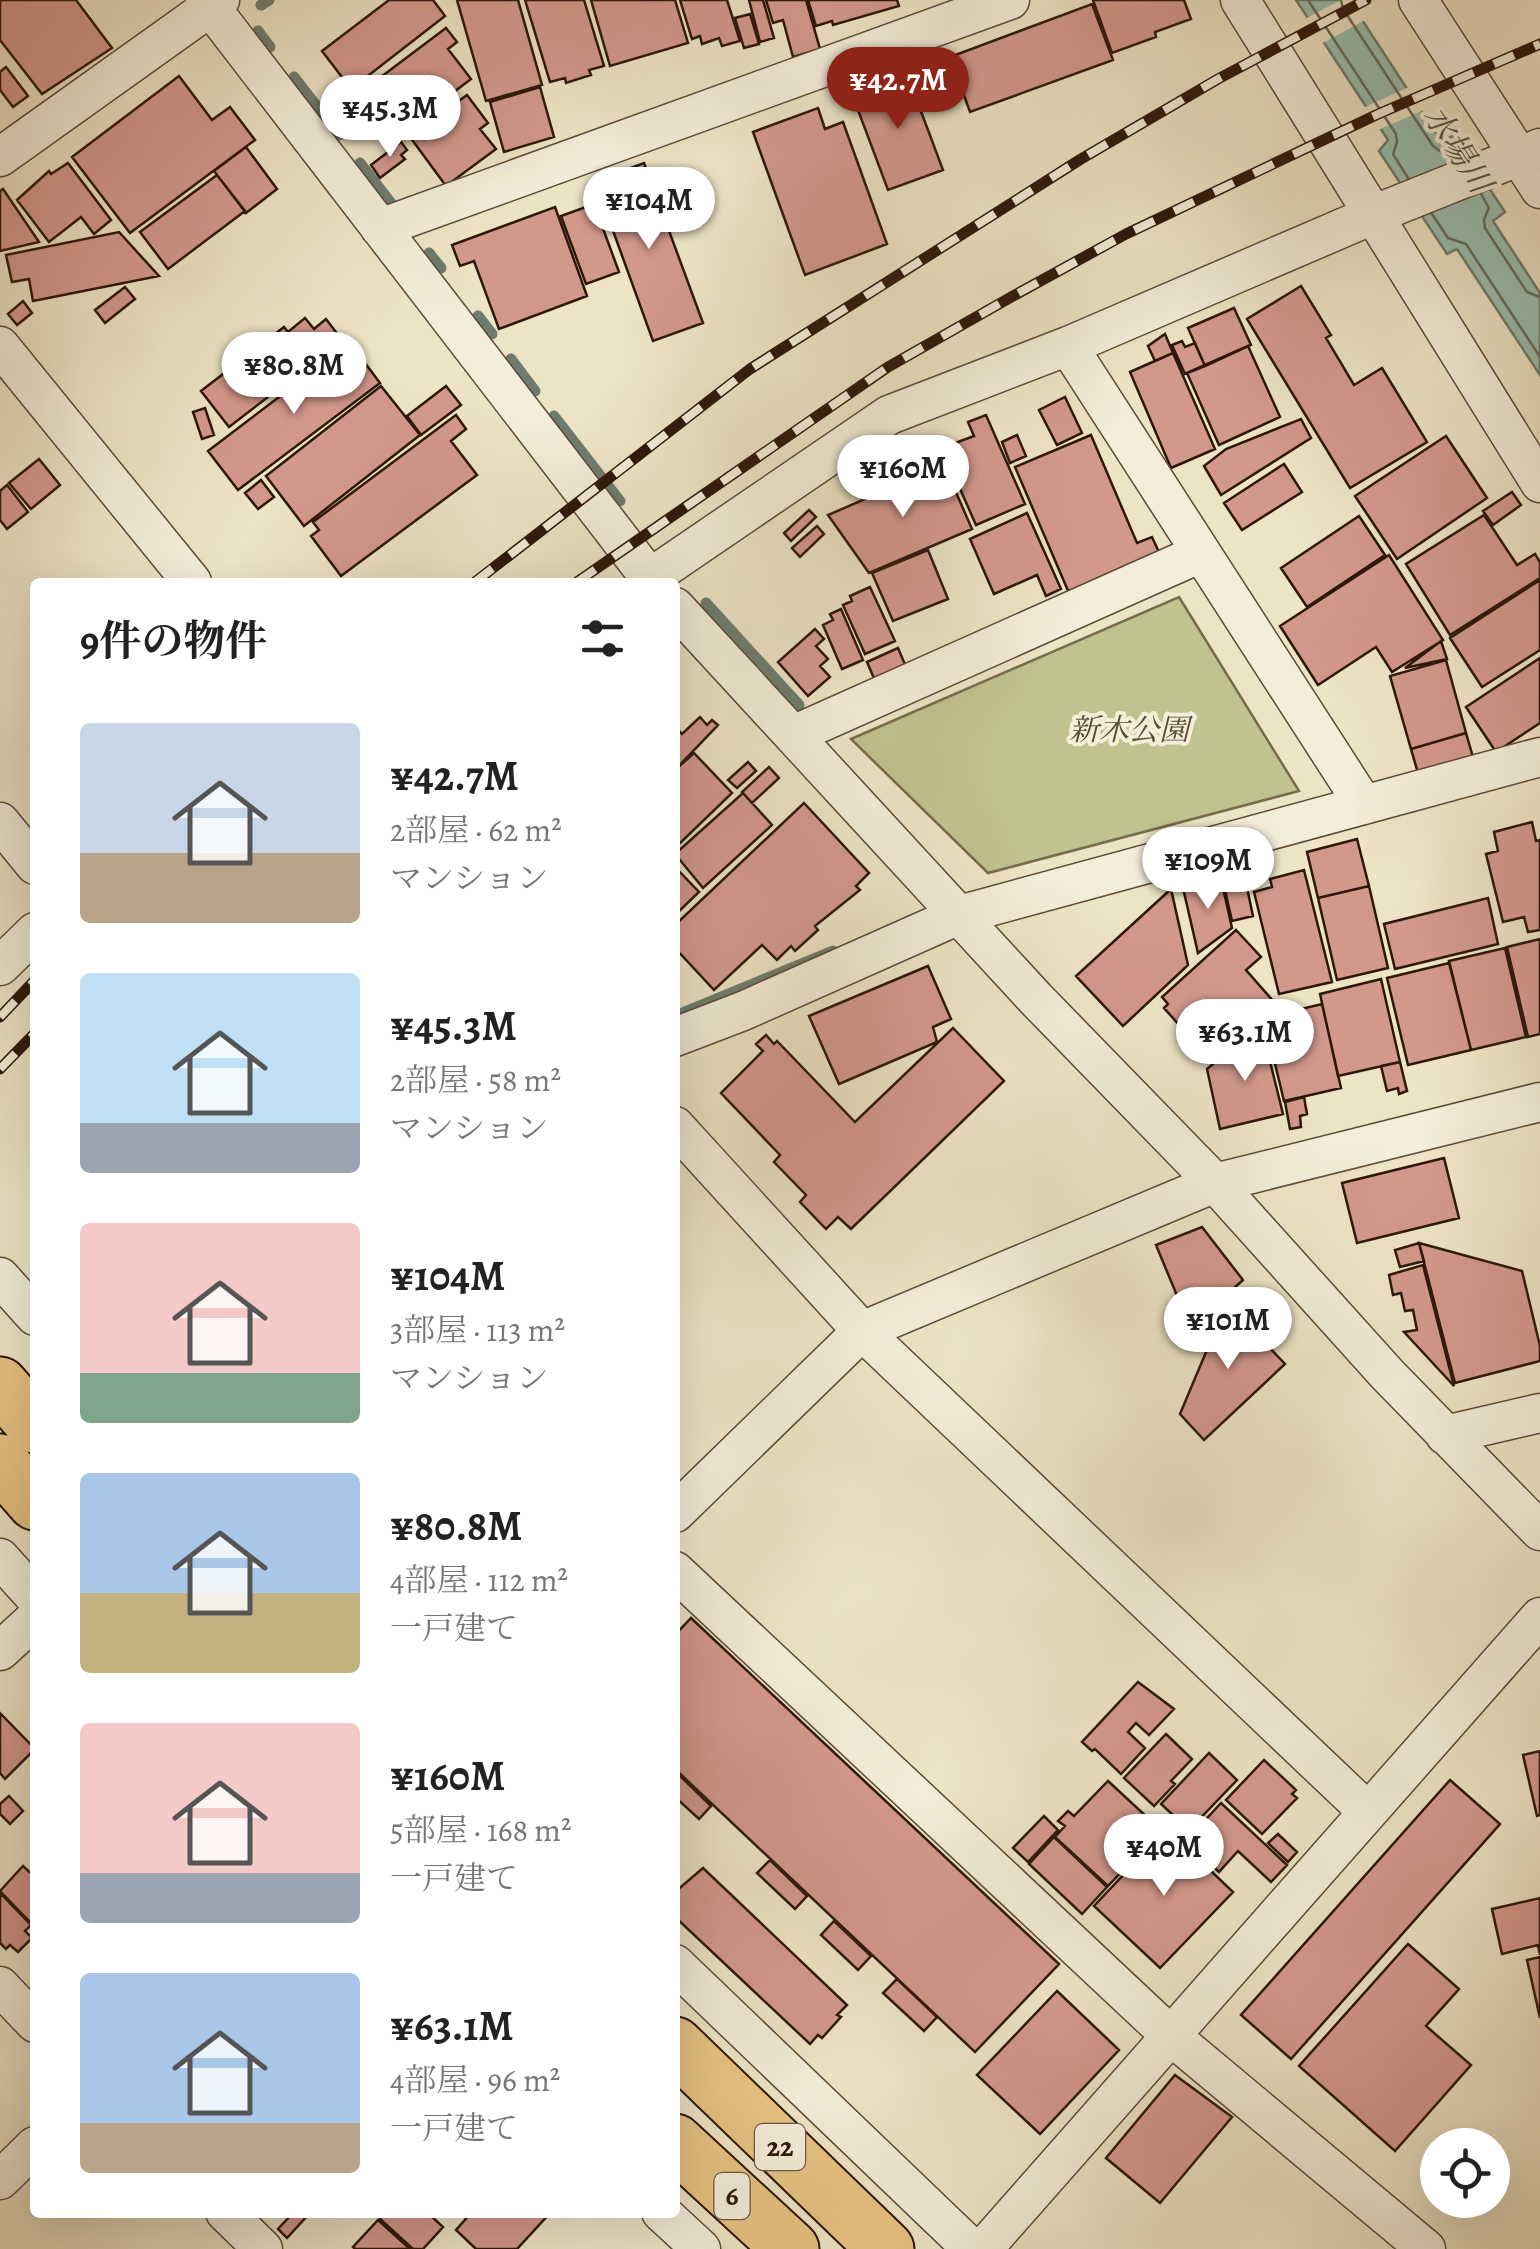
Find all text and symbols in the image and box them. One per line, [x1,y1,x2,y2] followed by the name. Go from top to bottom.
[817,47,979,132] pin: ¥42.7M
[849,57,947,101] text: ¥42.7M
[309,75,471,160] pin: ¥45.3M
[342,85,438,129] text: ¥45.3M
[1413,97,1504,204] water label: 水場川
[579,167,719,252] pin: ¥104M
[605,177,693,221] text: ¥104M
[213,332,375,417] pin: ¥80.8M
[244,342,344,386] text: ¥80.8M
[833,435,973,520] pin: ¥160M
[859,445,947,489] text: ¥160M
[575,611,630,666] icon: filters
[80,612,267,669] text: 9件の物件
[1069,710,1194,750] park label: 新木公園
[390,747,519,804] text: ¥42.7M
[160,763,280,883] icon: home
[390,808,562,852] text: 2部屋 · 62 m²
[1138,827,1278,912] pin: ¥109M
[1164,837,1252,881] text: ¥109M
[390,856,549,900] text: マンション
[390,997,517,1054] text: ¥45.3M
[1164,999,1326,1084] pin: ¥63.1M
[1198,1009,1292,1053] text: ¥63.1M
[160,1013,280,1133] icon: home
[390,1058,561,1102] text: 2部屋 · 58 m²
[390,1106,549,1150] text: マンション
[390,1247,505,1304] text: ¥104M
[160,1263,280,1383] icon: home
[1158,1287,1298,1372] pin: ¥101M
[1186,1297,1270,1341] text: ¥101M
[390,1308,565,1352] text: 3部屋 · 113 m²
[390,1356,549,1400] text: マンション
[390,1497,522,1554] text: ¥80.8M
[160,1513,280,1633] icon: home
[390,1558,568,1602] text: 4部屋 · 112 m²
[390,1606,518,1650] text: 一戸建て
[390,1747,505,1804] text: ¥160M
[160,1763,280,1883] icon: home
[390,1808,572,1852] text: 5部屋 · 168 m²
[1105,1814,1223,1899] pin: ¥40M
[1126,1824,1202,1868] text: ¥40M
[390,1856,518,1900] text: 一戸建て
[390,1997,514,2054] text: ¥63.1M
[160,2013,280,2133] icon: home
[390,2058,560,2102] text: 4部屋 · 96 m²
[390,2106,518,2150] text: 一戸建て
[755,2124,805,2170] road number: 22
[1420,2128,1510,2218] map controls
[1420,2128,1510,2218] button: locate
[714,2173,750,2219] road number: 6

